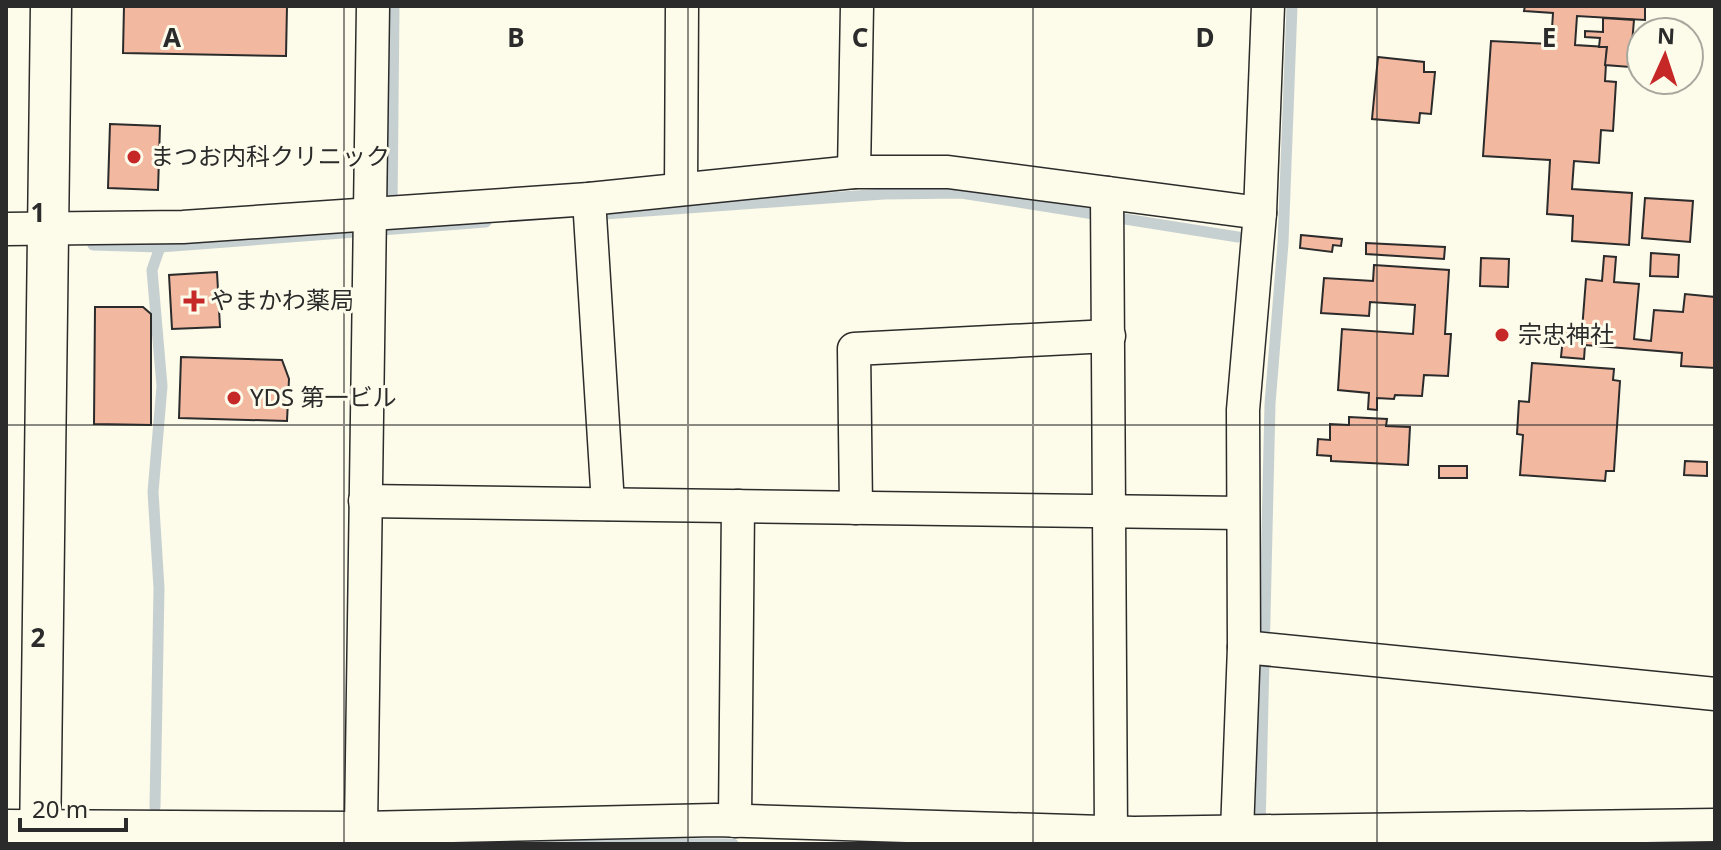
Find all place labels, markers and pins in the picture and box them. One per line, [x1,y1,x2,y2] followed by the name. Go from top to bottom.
[150,139,390,172] place label: まつお内科クリニック
[125,148,143,166] marker: まつお内科クリニック
[210,283,354,316] place label: やまかわ薬局
[185,292,203,310] marker: やまかわ薬局
[1518,317,1614,350] place label: 宗忠神社
[1493,326,1511,344] marker: 宗忠神社
[250,380,397,413] place label: YDS 第一ビル
[225,389,243,407] marker: YDS 第一ビル

